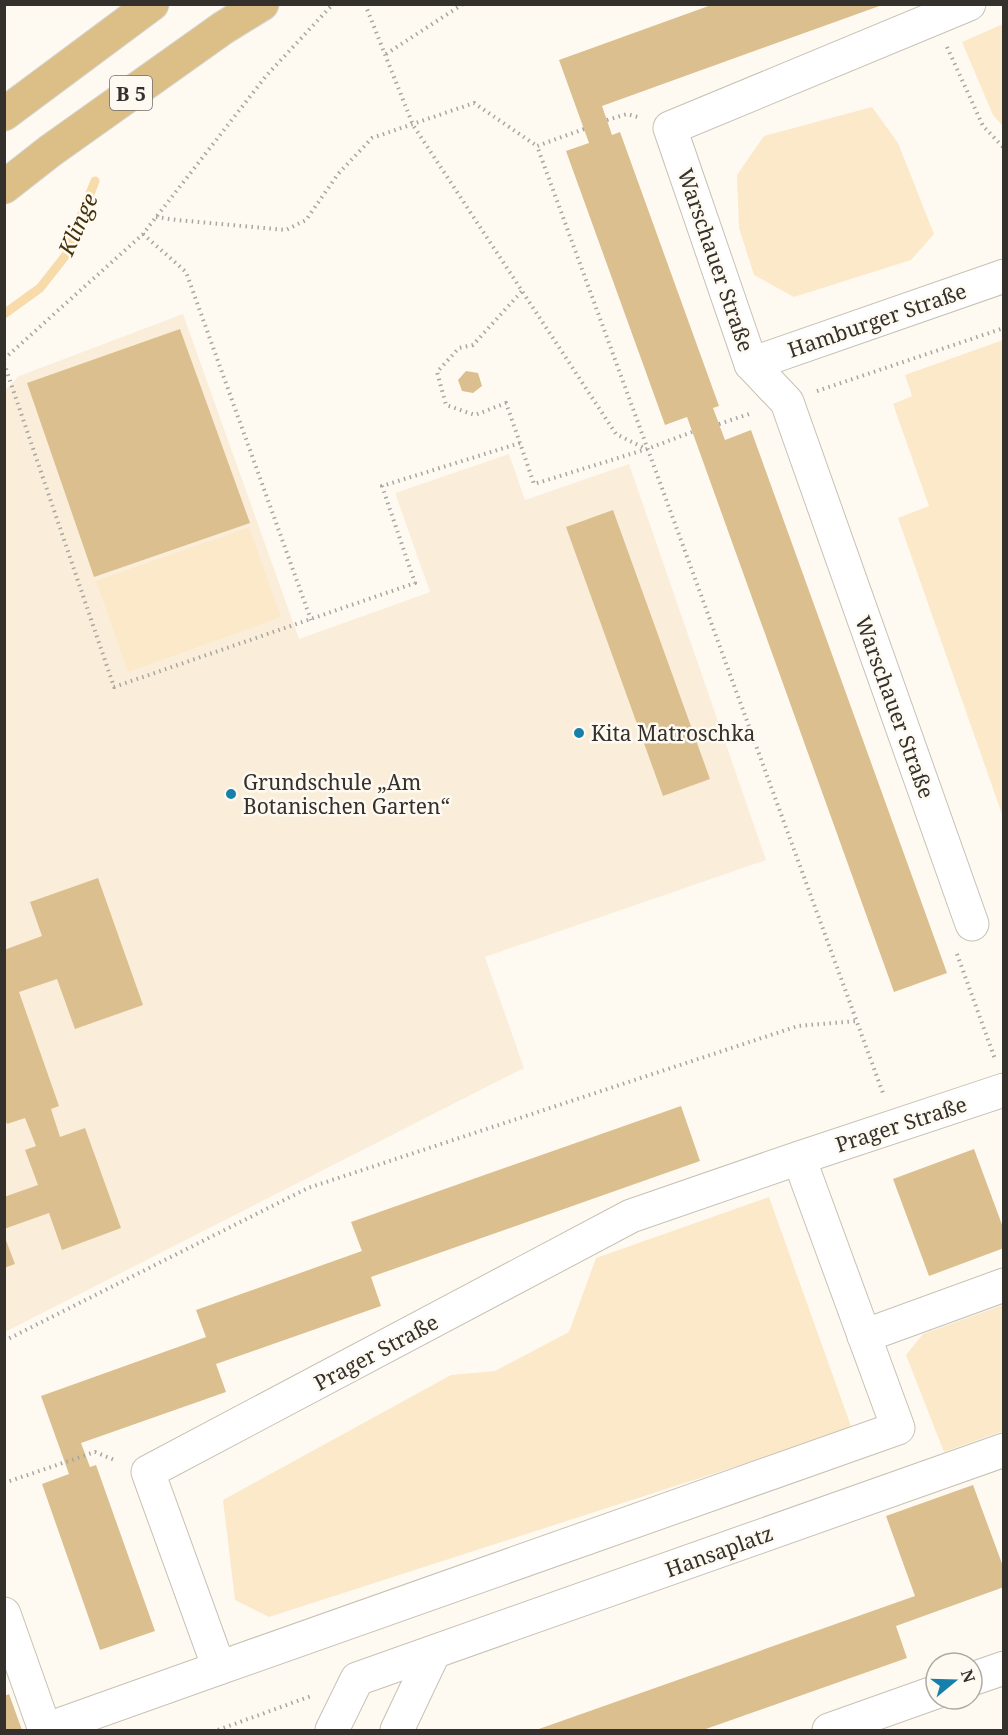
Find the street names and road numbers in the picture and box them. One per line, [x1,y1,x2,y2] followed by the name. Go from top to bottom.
[110,76,152,110] road number: B 5
[672,165,760,355] street label: Warschauer Straße
[784,276,970,364] street label: Hamburger Straße
[849,612,941,802] street label: Warschauer Straße
[832,1090,970,1158] street label: Prager Straße
[309,1308,443,1396] street label: Prager Straße
[661,1519,777,1583] street label: Hansaplatz

